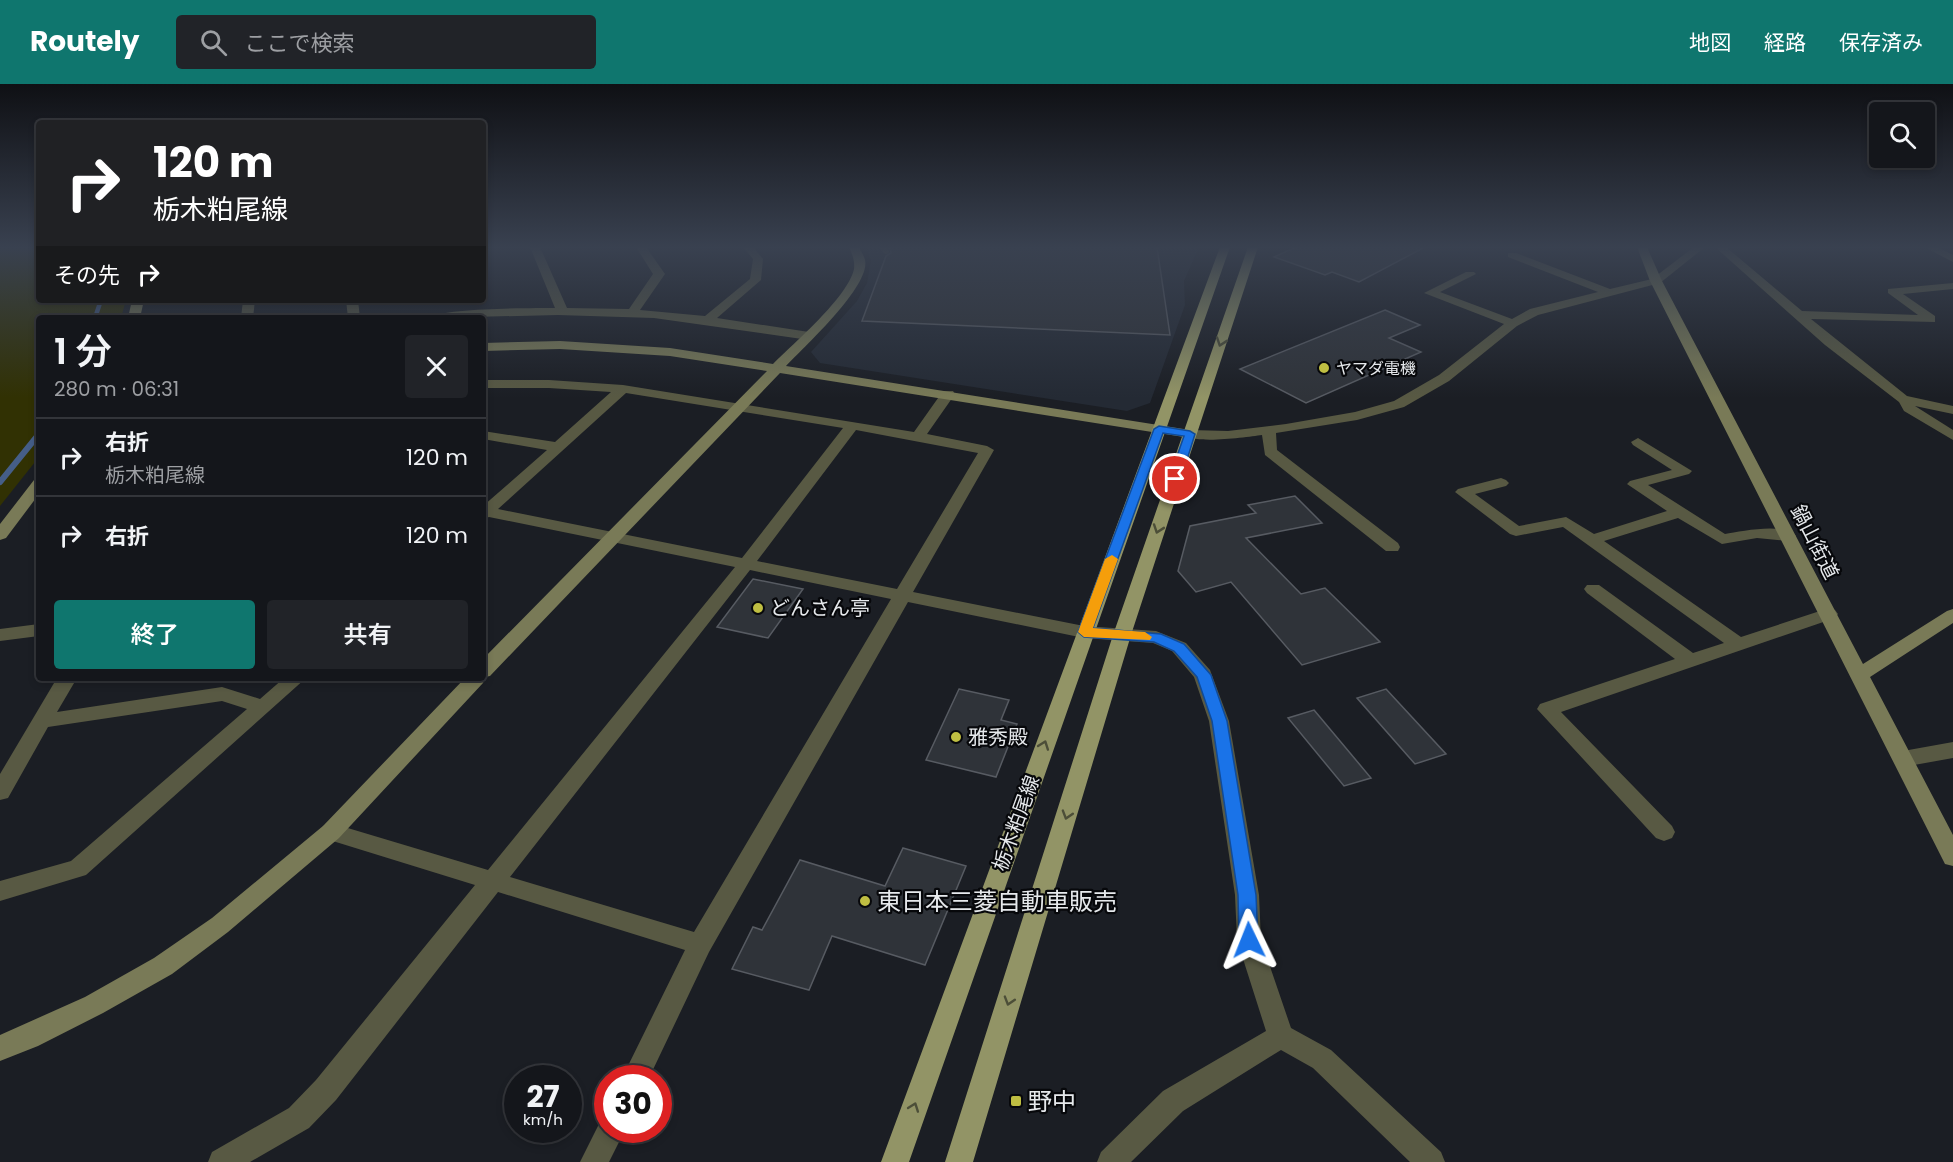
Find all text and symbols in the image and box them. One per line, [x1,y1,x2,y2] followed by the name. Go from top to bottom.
[176,15,596,69] search box
[30,22,140,61] text: Routely
[197,26,230,59] icon: search
[245,28,355,59] text: ここで検索
[1689,28,1731,57] text: 地図
[1764,28,1806,57] text: 経路
[1839,28,1923,57] text: 保存済み
[1869,102,1935,168] map controls
[1869,102,1935,168] button: search
[153,133,274,192] text: 120 m
[54,144,132,222] icon: right
[153,191,288,228] text: 栃木粕尾線
[132,258,165,291] icon: right
[54,260,120,291] text: その先
[54,326,112,377] text: 1 分
[405,335,468,398] button: close
[1215,336,1228,347] one-way arrow
[1336,357,1416,380] place label: ヤマダ電機
[1317,361,1331,375] marker: ヤマダ電機
[54,375,179,403] text: 280 m · 06:31
[105,427,149,458] text: 右折
[54,441,87,474] icon: right
[406,442,468,473] text: 120 m
[1149,453,1200,504] pin
[105,461,205,489] text: 栃木粕尾線
[1158,462,1191,495] icon: arrive
[1784,500,1846,584] street label: 鍋山街道
[54,519,87,552] icon: right
[406,520,468,551] text: 120 m
[105,521,149,552] text: 右折
[1152,523,1165,534] one-way arrow
[770,594,870,622] place label: どんさん亭
[54,600,255,669] button: 終了
[267,600,468,669] button: 共有
[751,601,765,615] marker: どんさん亭
[968,723,1028,751] place label: 雅秀殿
[949,730,963,744] marker: 雅秀殿
[1036,741,1049,751] one-way arrow
[986,771,1046,875] street label: 栃木粕尾線
[1061,809,1074,820] one-way arrow
[877,885,1117,918] place label: 東日本三菱自動車販売
[858,894,872,908] marker: 東日本三菱自動車販売
[1217,908,1281,972] position arrow
[1004,995,1016,1006] one-way arrow
[594,1065,672,1143] speed limit sign: 30
[526,1075,560,1118] text: 27
[1028,1085,1076,1118] place label: 野中
[1009,1094,1023,1108] marker: 野中
[907,1102,920,1113] one-way arrow
[523,1109,563,1130] text: km/h

